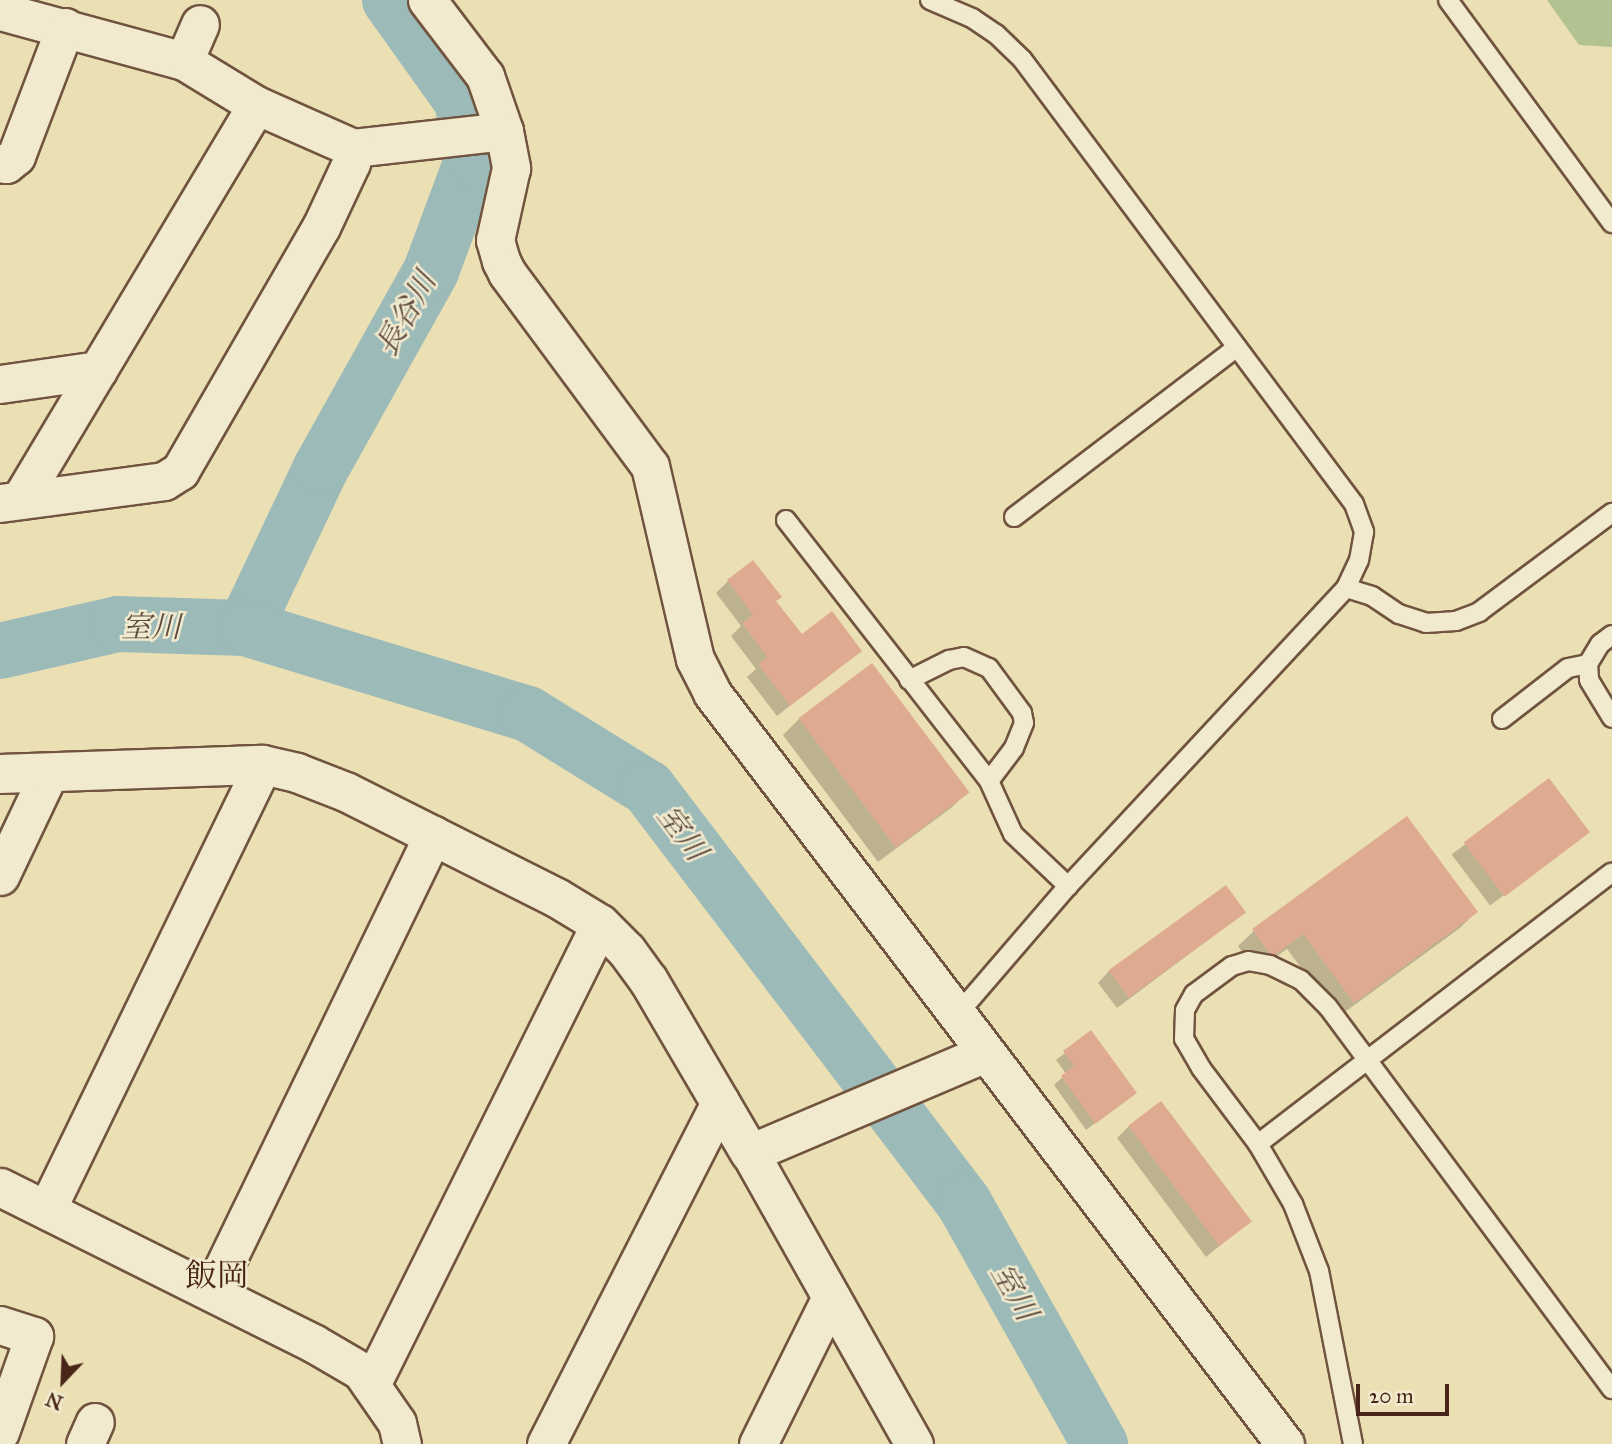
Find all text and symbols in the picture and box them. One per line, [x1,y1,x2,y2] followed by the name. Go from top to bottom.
[368,266,444,362] water label: 長谷川
[121,609,181,645] water label: 室川
[650,798,714,868] water label: 室川
[185,1257,249,1295] district label: 飯岡
[983,1257,1045,1327] water label: 室川
[28,1346,98,1416] north arrow
[1360,1370,1453,1414] scale bar
[1369,1383,1414,1409] text: 20 m
[43,1387,67,1415] text: N

